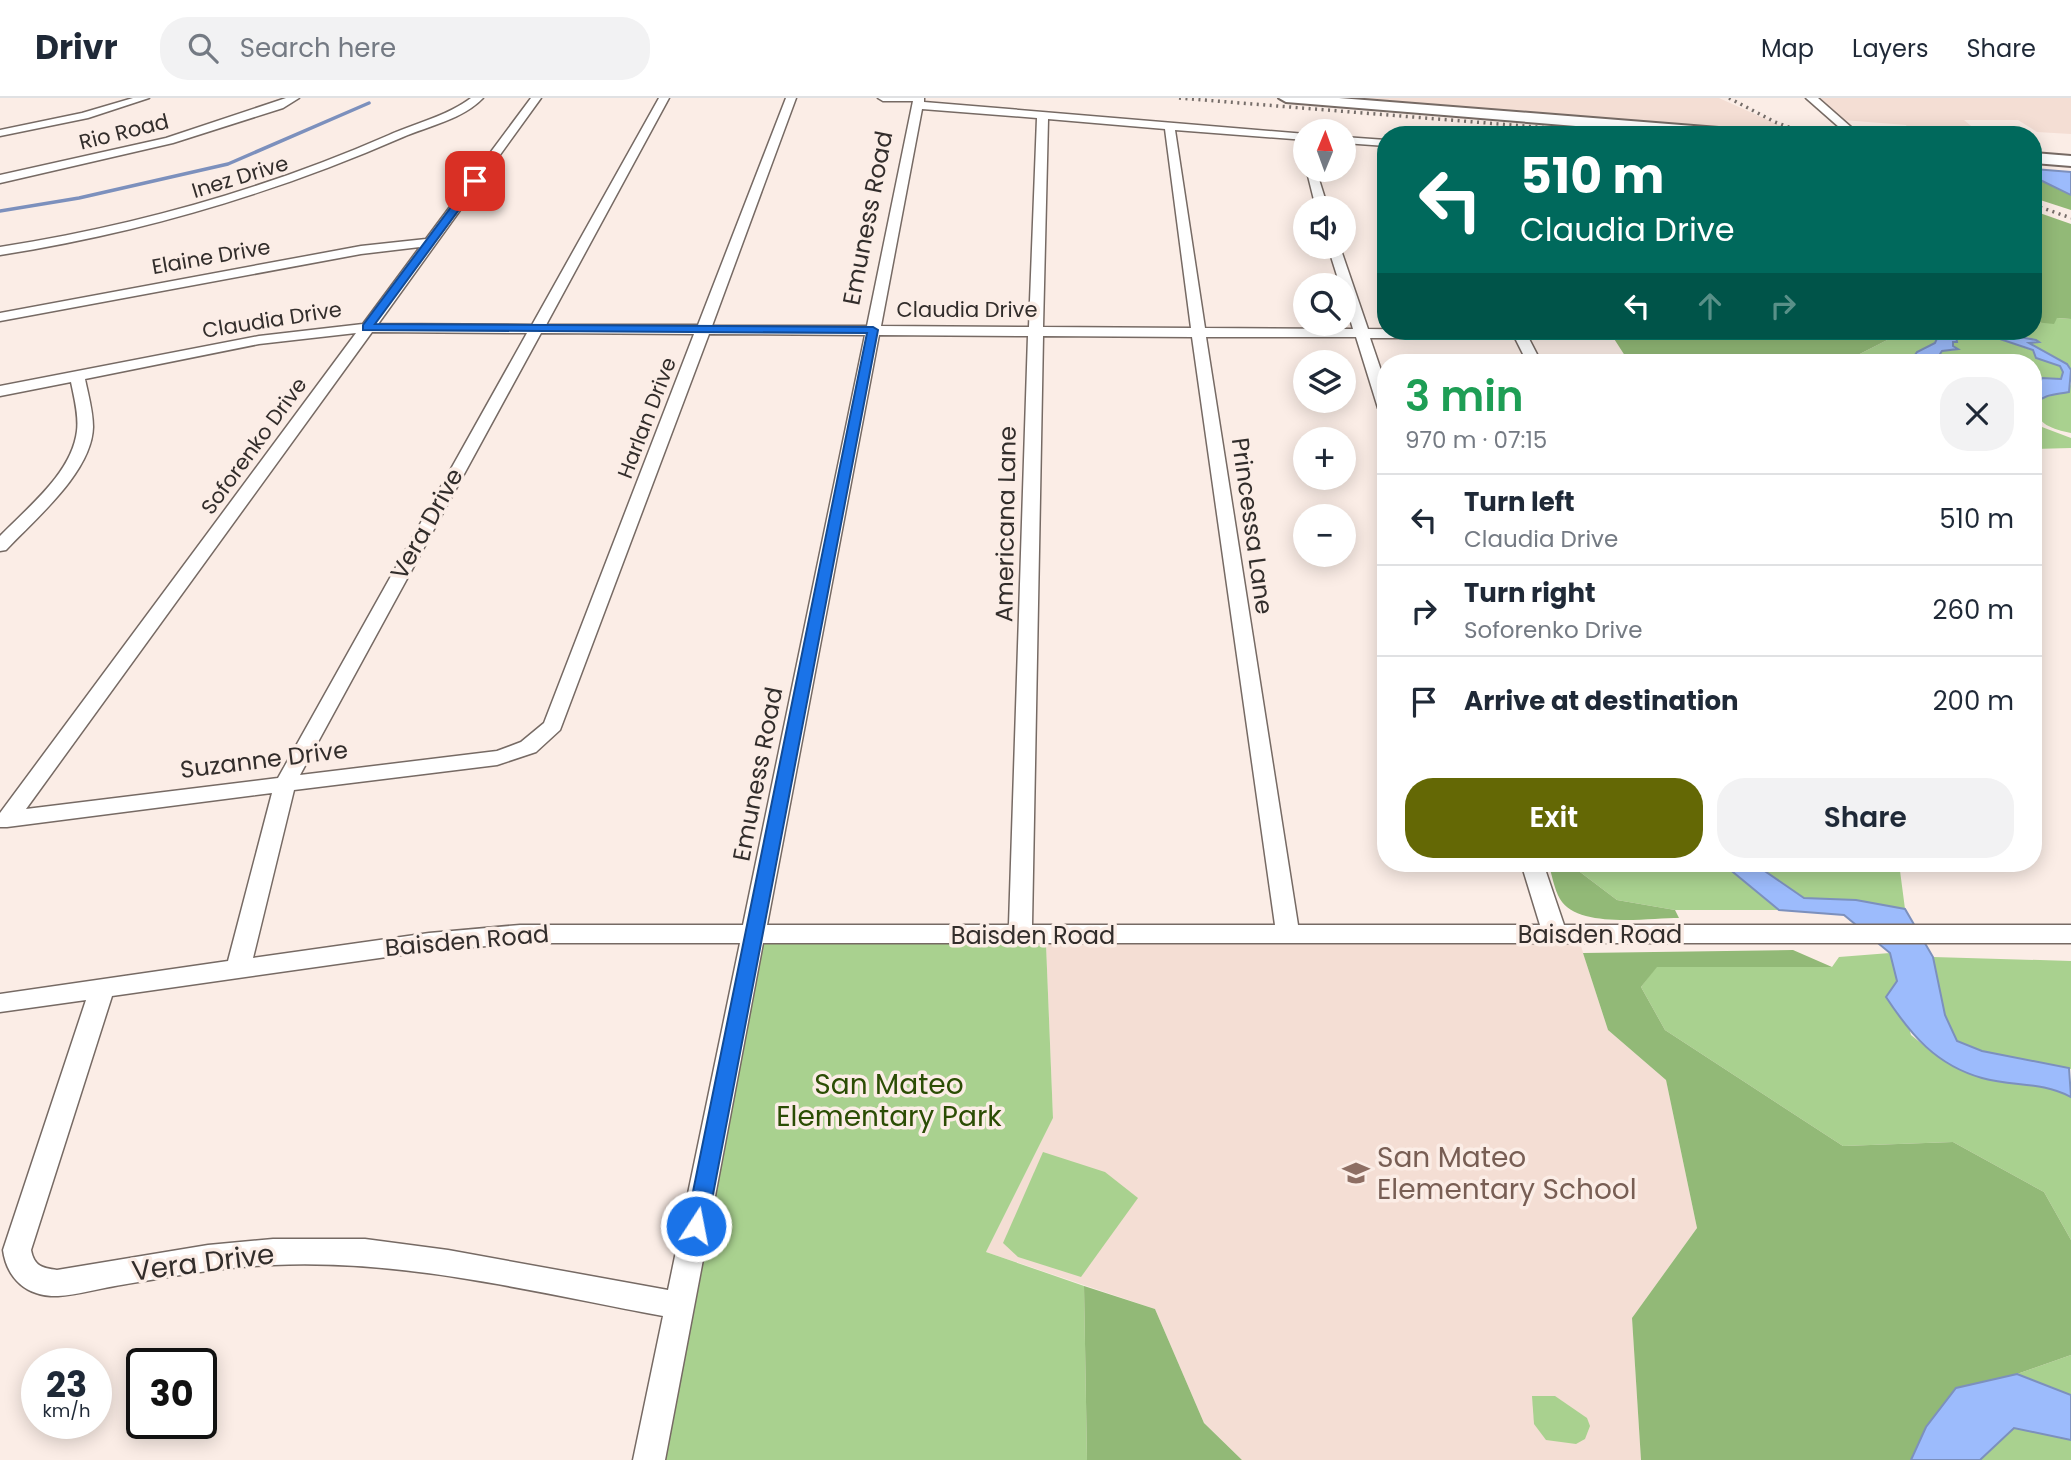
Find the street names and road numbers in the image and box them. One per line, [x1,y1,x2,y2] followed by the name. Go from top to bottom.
[76,106,172,157] street label: Rio Road
[834,128,901,308] street label: Emuness Road
[188,148,292,205] street label: Inez Drive
[149,232,273,281] street label: Elaine Drive
[200,294,344,345] street label: Claudia Drive
[897,295,1037,324] street label: Claudia Drive
[610,353,683,483] street label: Harlan Drive
[194,371,313,520] street label: Soforenko Drive
[987,426,1024,622] street label: Americana Lane
[1224,435,1281,616] street label: Princessa Lane
[382,462,471,585] street label: Vera Drive
[724,684,791,864] street label: Emuness Road
[178,733,350,786] street label: Suzanne Drive
[384,917,550,964] street label: Baisden Road
[1518,918,1682,951] street label: Baisden Road
[951,919,1115,952] street label: Baisden Road
[130,1234,277,1291] street label: Vera Drive

